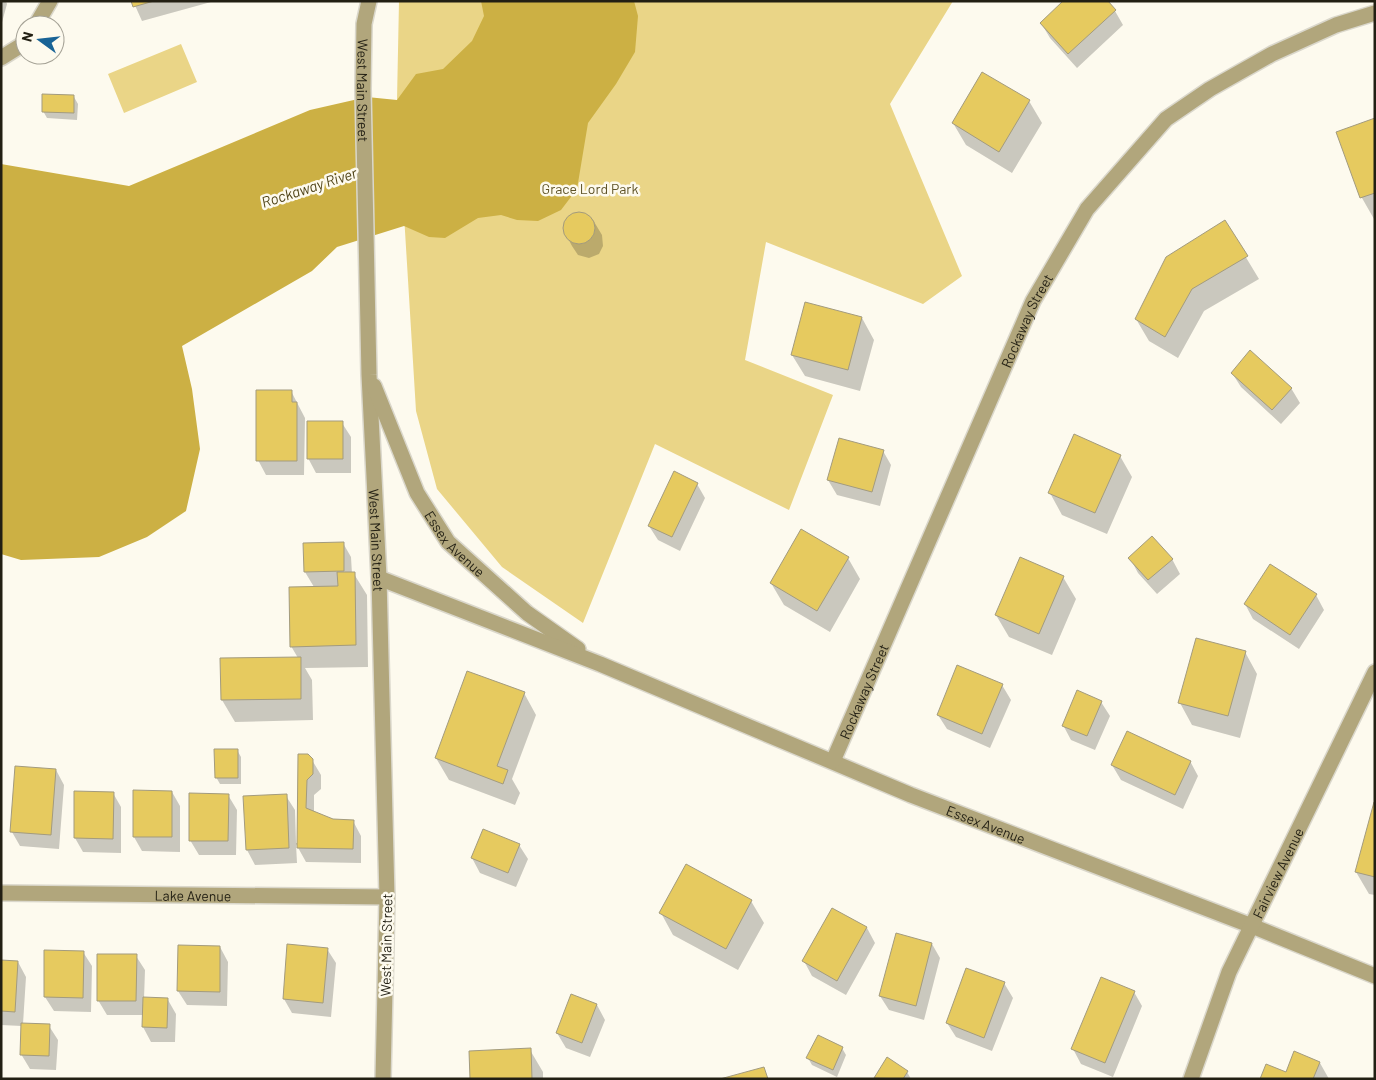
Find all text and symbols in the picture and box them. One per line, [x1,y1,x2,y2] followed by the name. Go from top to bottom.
[15,15,65,65] north arrow
[18,30,36,43] text: N
[354,39,373,142] street label: West Main Street
[259,163,360,211] water label: Rockaway River
[542,180,638,197] park label: Grace Lord Park
[997,270,1056,370] street label: Rockaway Street
[366,488,388,592] street label: West Main Street
[422,507,489,580] street label: Essex Avenue
[835,641,891,741] street label: Rockaway Street
[944,801,1028,847] street label: Essex Avenue
[1248,825,1307,921] street label: Fairview Avenue
[155,886,231,904] street label: Lake Avenue
[377,893,395,997] street label: West Main Street

